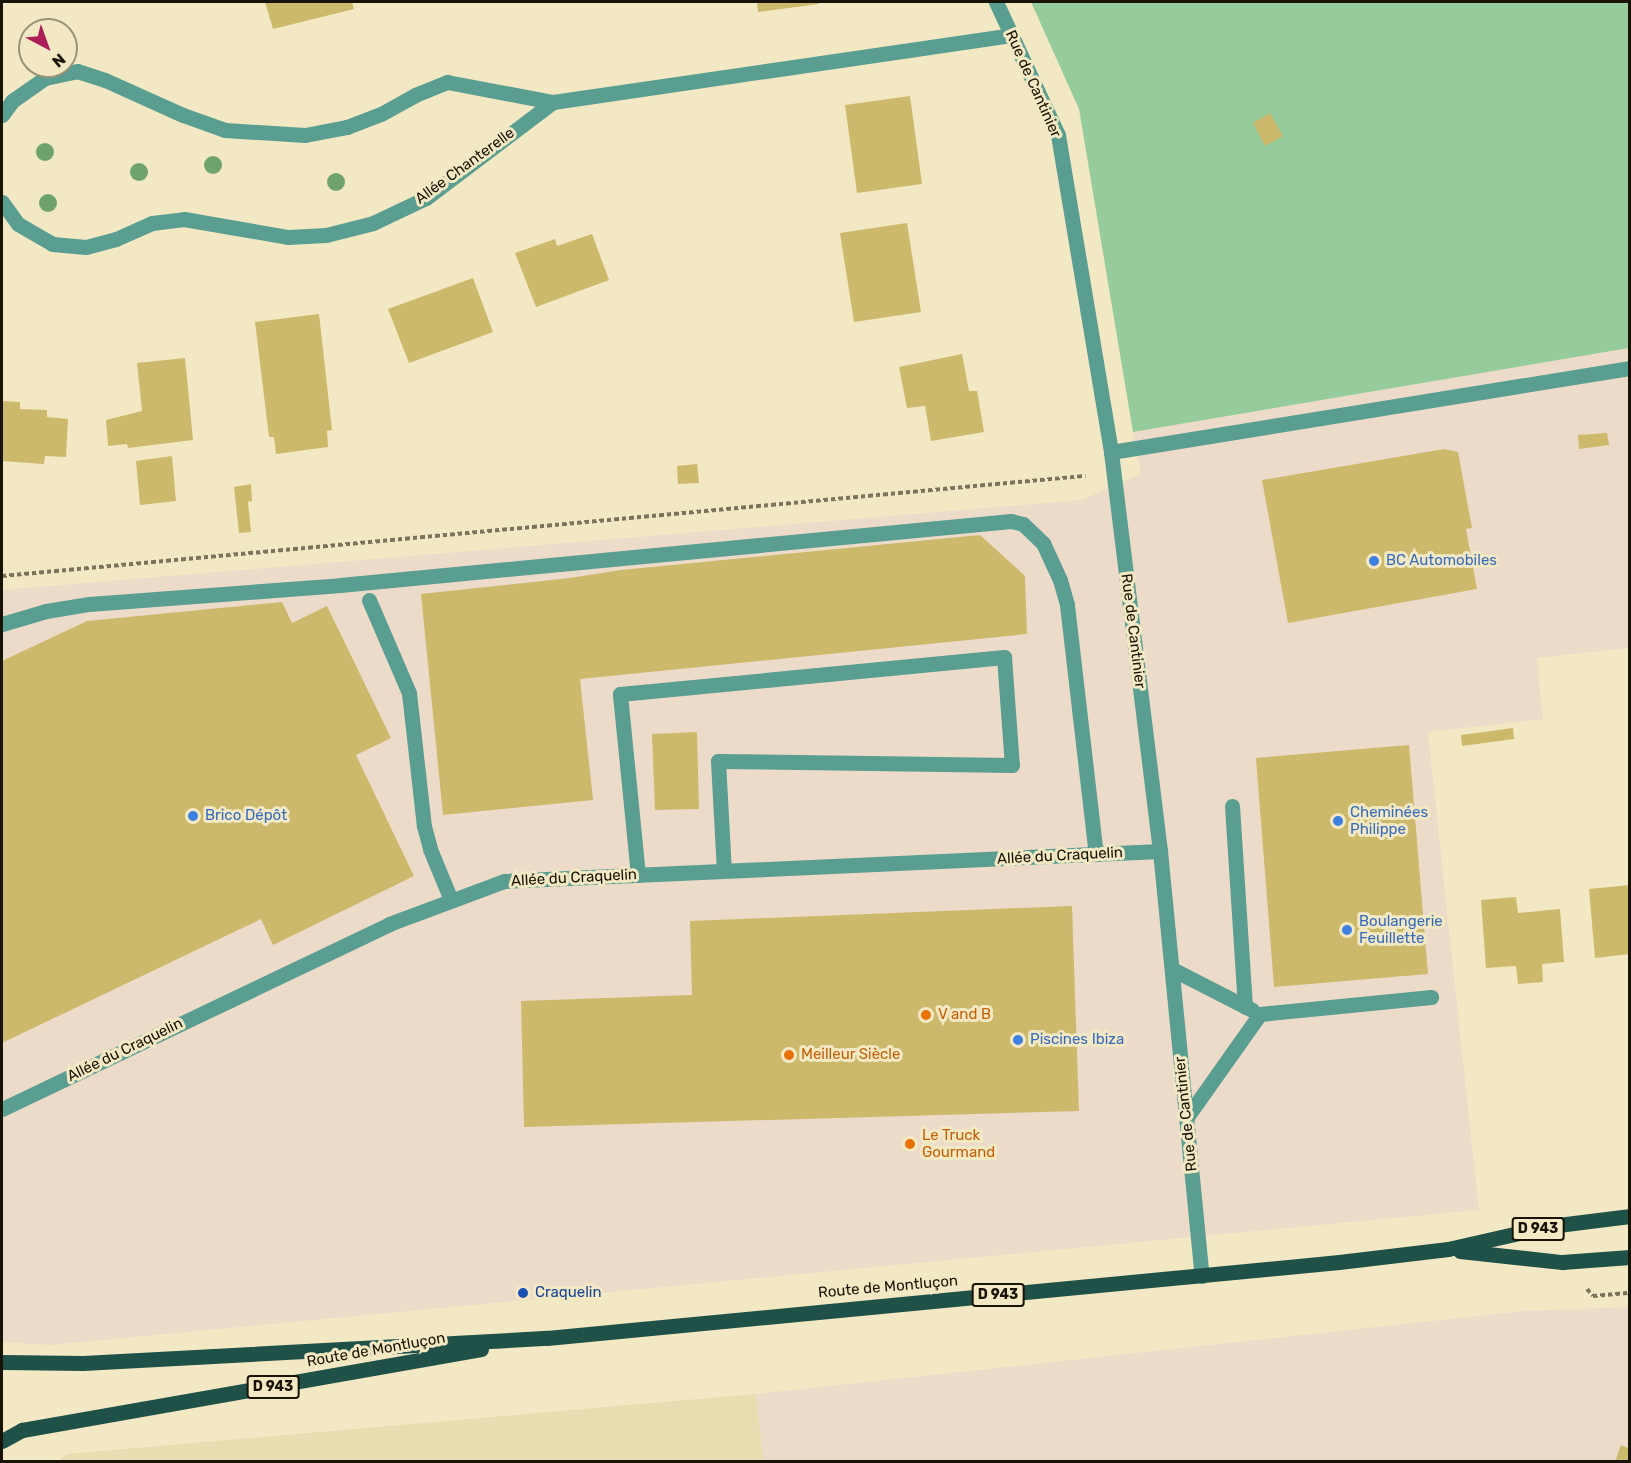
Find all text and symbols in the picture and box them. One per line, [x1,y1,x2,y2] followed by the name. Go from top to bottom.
[18,18,78,78] north arrow
[1001,28,1065,140] street label: Rue de Cantinier
[48,50,69,71] text: N
[412,124,518,208] street label: Allée Chanterelle
[1386,552,1497,570] place label: BC Automobiles
[1367,554,1381,568] marker: BC Automobiles
[1117,573,1149,689] street label: Rue de Cantinier
[1350,803,1428,838] place label: Cheminées Philippe
[205,807,287,825] place label: Brico Dépôt
[186,809,200,823] marker: Brico Dépôt
[1331,814,1345,828] marker: Cheminées Philippe
[997,844,1123,868] street label: Allée du Craquelin
[511,866,637,890] street label: Allée du Craquelin
[1359,912,1443,947] place label: Boulangerie Feuillette
[1340,923,1354,937] marker: Boulangerie Feuillette
[938,1006,991,1024] place label: V and B
[919,1008,933,1022] marker: V and B
[64,1014,186,1086] street label: Allée du Craquelin
[1030,1031,1124,1049] place label: Piscines Ibiza
[1011,1033,1025,1047] marker: Piscines Ibiza
[801,1046,901,1064] place label: Meilleur Siècle
[782,1048,796,1062] marker: Meilleur Siècle
[1171,1056,1201,1172] street label: Rue de Cantinier
[922,1126,995,1161] place label: Le Truck Gourmand
[903,1137,917,1151] marker: Le Truck Gourmand
[1511,1218,1565,1240] road number: D 943
[817,1272,959,1302] street label: Route de Montluçon
[535,1284,602,1302] place label: Craquelin
[971,1284,1025,1306] road number: D 943
[516,1286,530,1300] marker: Craquelin
[305,1329,447,1371] street label: Route de Montluçon
[246,1376,300,1398] road number: D 943

